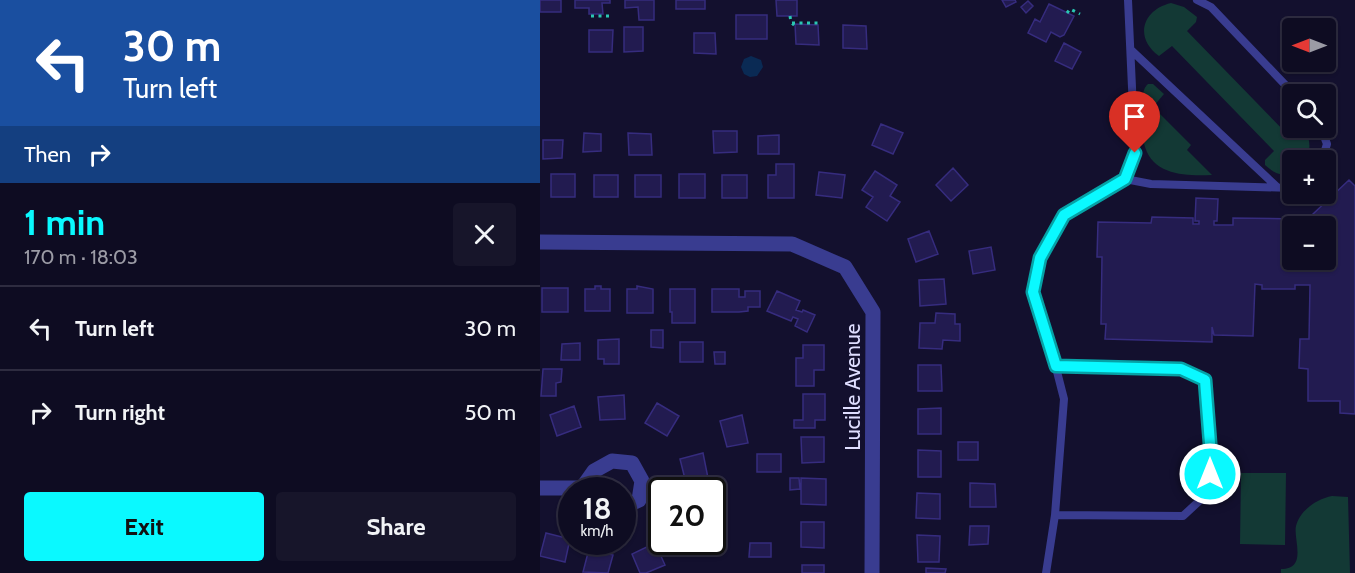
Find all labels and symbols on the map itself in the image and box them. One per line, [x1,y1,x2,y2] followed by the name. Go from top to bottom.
[1282,18,1336,72] north arrow
[1109,91,1160,153] pin
[840,323,865,451] street label: Lucille Avenue
[1178,442,1242,506] position arrow
[648,477,726,555] speed limit sign: 20

